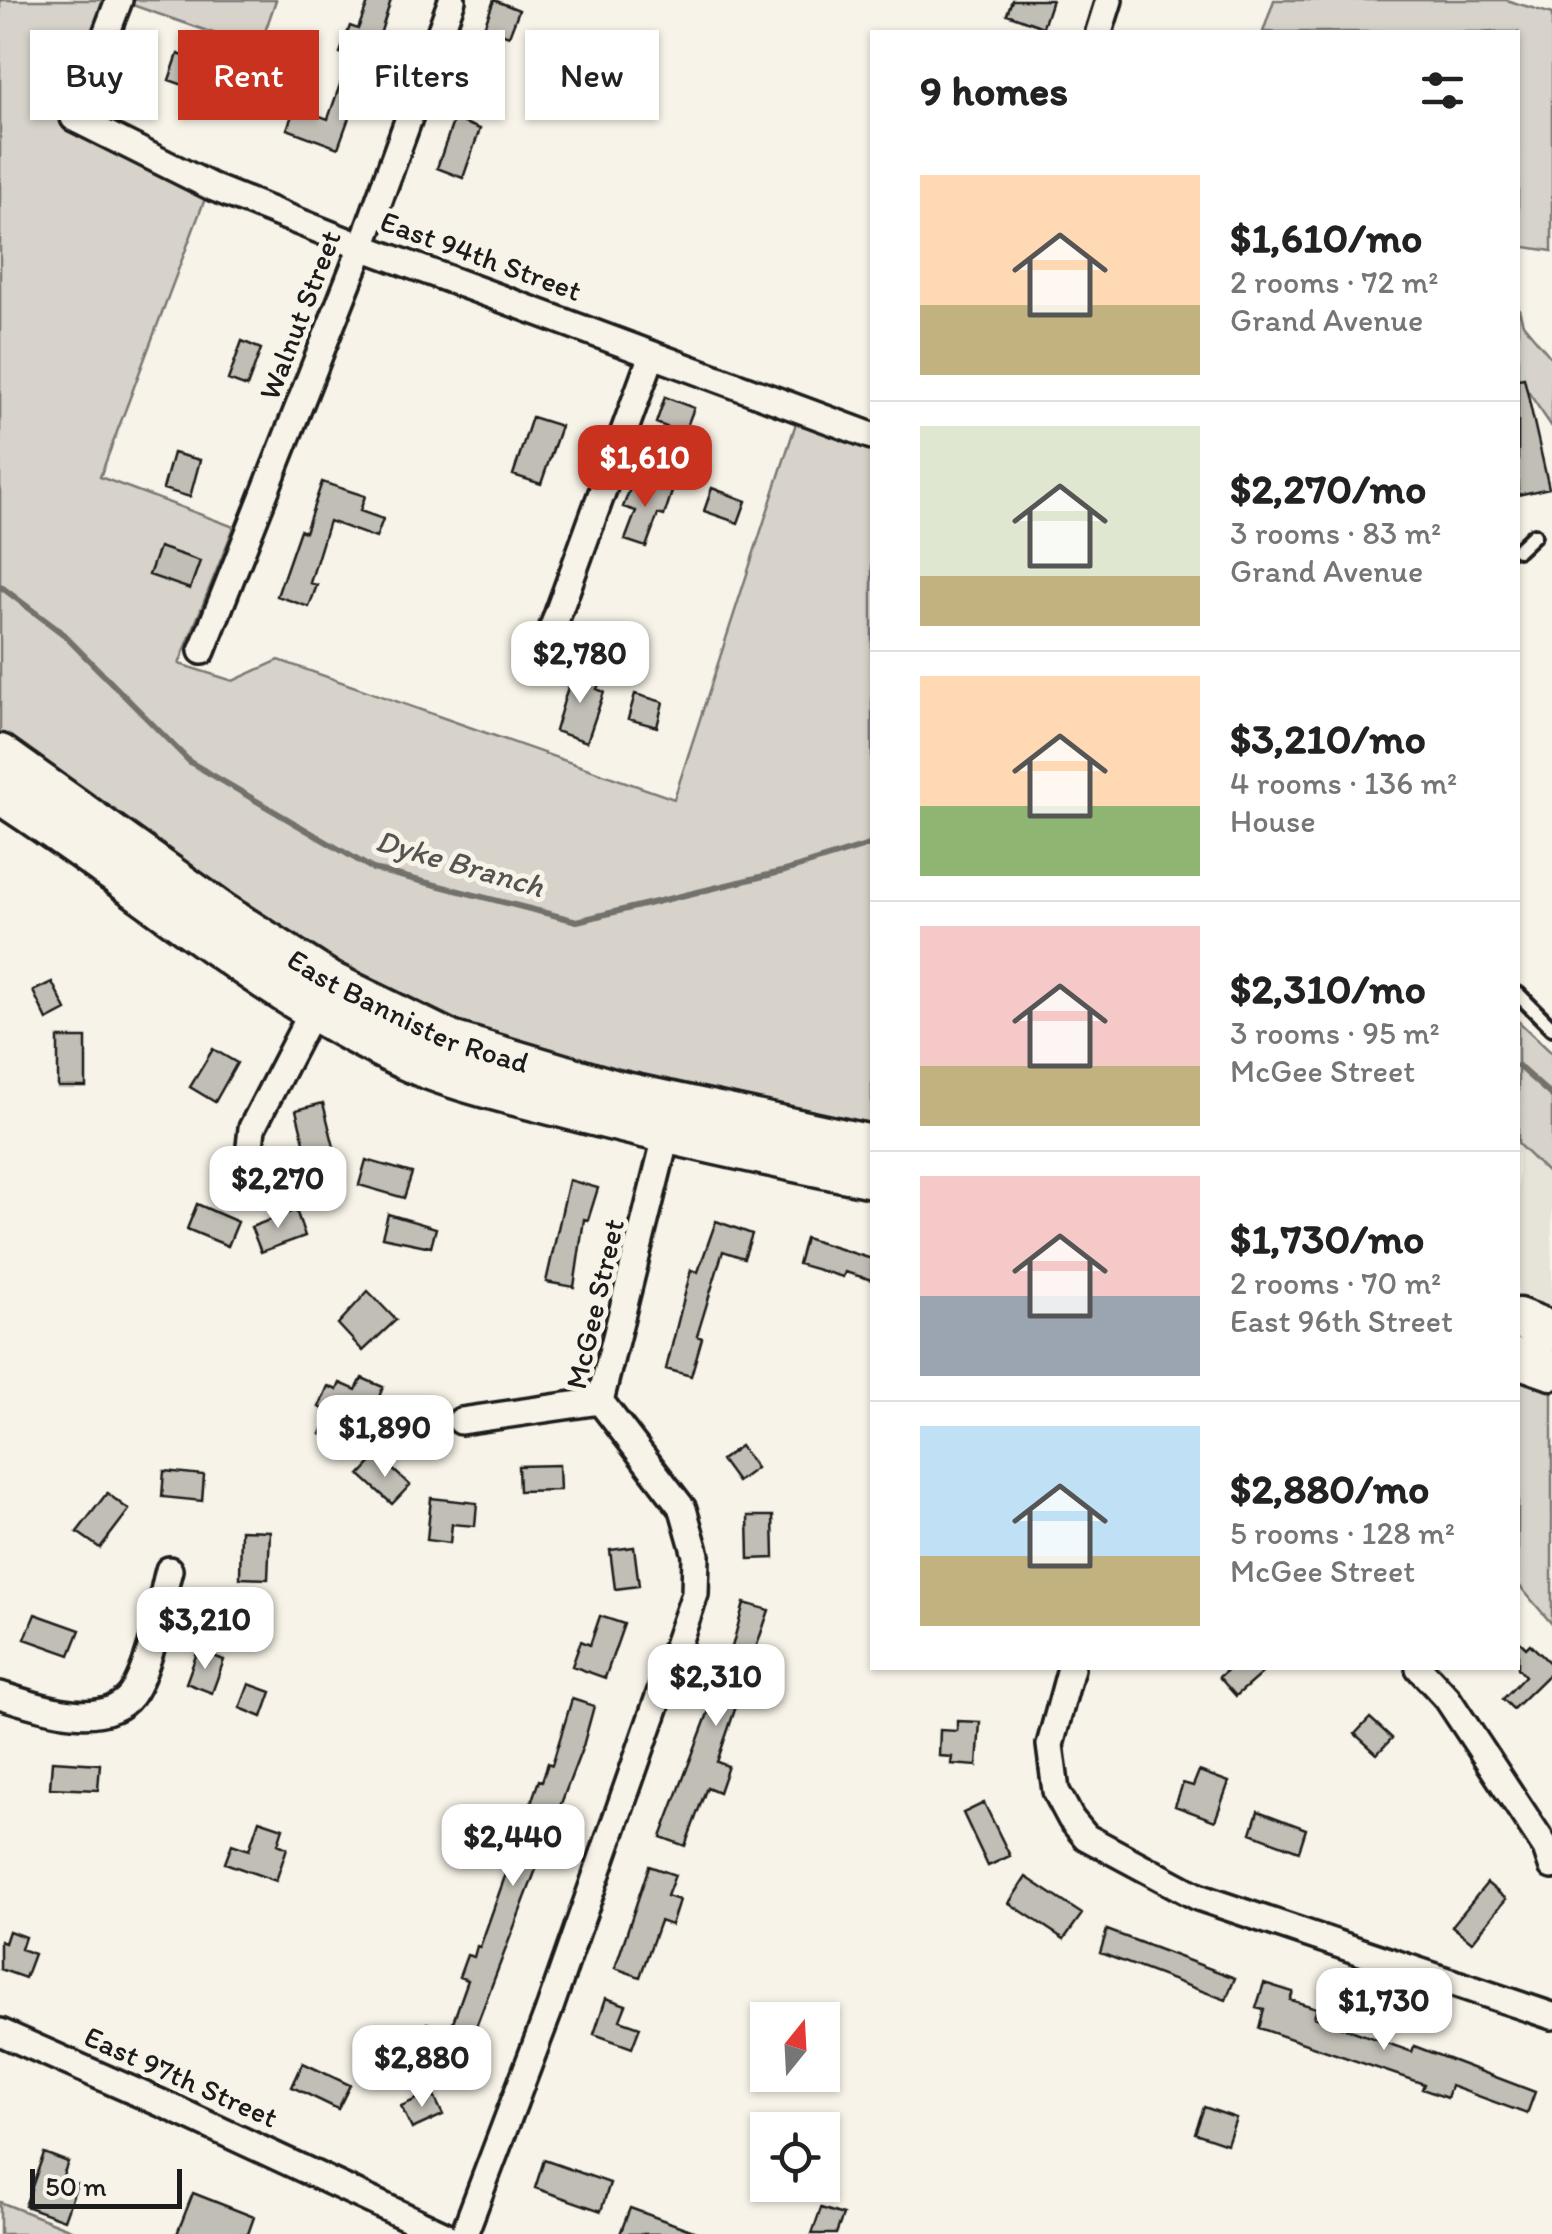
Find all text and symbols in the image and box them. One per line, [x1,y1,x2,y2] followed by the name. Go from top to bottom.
[30,30,158,120] chip: Buy
[178,30,319,120] chip: Rent
[339,30,505,120] chip: Filters
[525,30,659,120] chip: New
[1415,63,1470,118] icon: filters
[920,65,1068,116] text: 9 homes
[376,202,587,309] street label: East 94th Street
[1230,212,1423,263] text: $1,610/mo
[1000,215,1120,335] icon: home
[250,225,349,405] street label: Walnut Street
[1230,263,1438,301] text: 2 rooms · 72 m²
[1230,301,1423,339] text: Grand Avenue
[564,425,726,510] pin: $1,610
[600,438,690,476] text: $1,610
[1230,463,1426,514] text: $2,270/mo
[1000,466,1120,586] icon: home
[1230,514,1441,552] text: 3 rooms · 83 m²
[1230,552,1423,590] text: Grand Avenue
[499,621,661,706] pin: $2,780
[533,634,627,672] text: $2,780
[1230,713,1426,764] text: $3,210/mo
[1000,716,1120,836] icon: home
[1230,764,1457,802] text: 4 rooms · 136 m²
[1230,802,1316,840] text: House
[372,821,548,905] water label: Dyke Branch
[281,940,533,1081] street label: East Bannister Road
[1230,963,1426,1014] text: $2,310/mo
[1000,966,1120,1086] icon: home
[1230,1014,1440,1052] text: 3 rooms · 95 m²
[1230,1052,1415,1090] text: McGee Street
[197,1146,359,1231] pin: $2,270
[231,1159,325,1197] text: $2,270
[1230,1213,1425,1264] text: $1,730/mo
[557,1215,632,1393] street label: McGee Street
[1000,1216,1120,1336] icon: home
[1230,1264,1441,1302] text: 2 rooms · 70 m²
[1230,1302,1453,1340] text: East 96th Street
[304,1395,466,1480] pin: $1,890
[339,1408,431,1446] text: $1,890
[1230,1463,1430,1514] text: $2,880/mo
[1000,1466,1120,1586] icon: home
[1230,1514,1455,1552] text: 5 rooms · 128 m²
[1230,1552,1415,1590] text: McGee Street
[124,1587,286,1672] pin: $3,210
[159,1600,251,1638] text: $3,210
[635,1644,797,1729] pin: $2,310
[670,1657,762,1695] text: $2,310
[432,1804,594,1889] pin: $2,440
[464,1817,562,1855] text: $2,440
[1303,1968,1465,2053] pin: $1,730
[1338,1981,1430,2019] text: $1,730
[750,2002,840,2092] north arrow
[750,2002,840,2202] map controls
[79,2017,284,2136] street label: East 97th Street
[341,2025,503,2110] pin: $2,880
[374,2038,470,2076] text: $2,880
[750,2112,840,2202] button: locate
[30,2164,182,2208] scale bar
[45,2169,107,2203] text: 50 m

